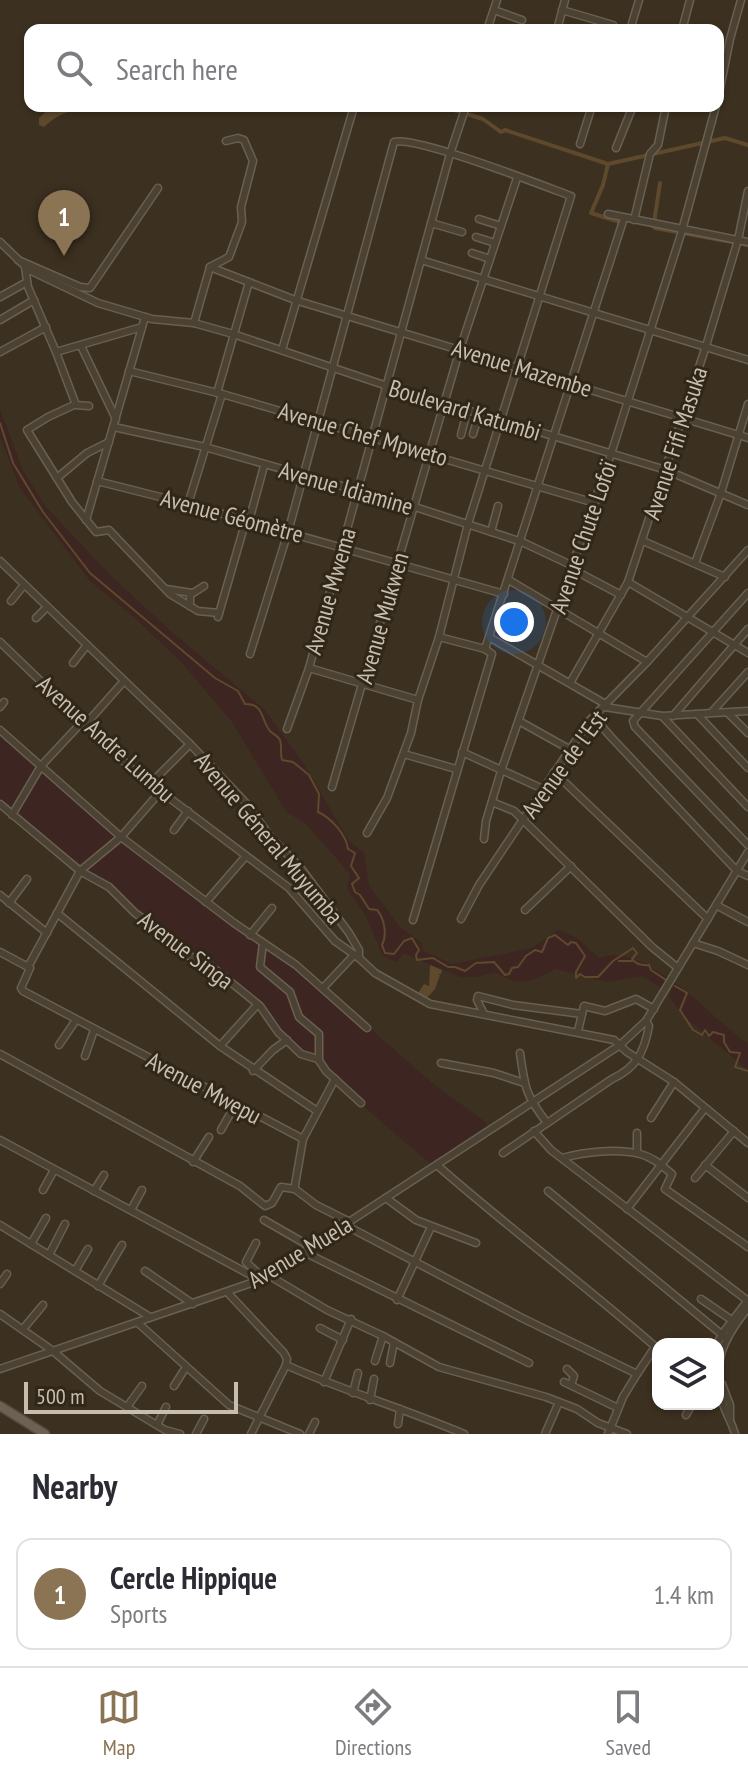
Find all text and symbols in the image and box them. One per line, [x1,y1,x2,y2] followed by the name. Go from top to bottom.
[24,24,724,112] search box
[52,46,96,90] icon: search
[116,49,238,88] text: Search here
[38,190,90,256] pin: 1
[448,332,596,404] street label: Avenue Mazembe
[636,363,714,523] street label: Avenue Fifi Masuka
[385,372,545,448] street label: Boulevard Katumbi
[275,395,451,473] street label: Avenue Chef Mpweto
[275,454,417,522] street label: Avenue Idiamine
[542,456,624,618] street label: Avenue Chute Lofoï
[157,482,307,550] street label: Avenue Géomètre
[297,524,363,658] street label: Avenue Mwema
[348,549,416,687] street label: Avenue Mukwen
[494,602,534,642] your location
[30,669,182,809] street label: Avenue Andre Lumbu
[514,704,614,824] street label: Avenue de l'Est
[188,745,350,931] street label: Avenue Géneral Muyumba
[132,904,240,996] street label: Avenue Singa
[141,1045,267,1131] street label: Avenue Mwepu
[242,1209,358,1295] street label: Avenue Muela
[652,1338,724,1410] map controls
[652,1338,724,1410] button: layers
[24,1378,238,1414] scale bar
[36,1382,85,1410] text: 500 m
[32,1464,117,1508] text: Nearby
[110,1558,277,1597] text: Cercle Hippique
[54,1578,66,1611] text: 1
[653,1578,714,1611] text: 1.4 km
[110,1597,167,1630] text: Sports
[97,1685,141,1761] tab: Map
[335,1685,412,1761] tab: Directions
[606,1685,651,1761] tab: Saved

